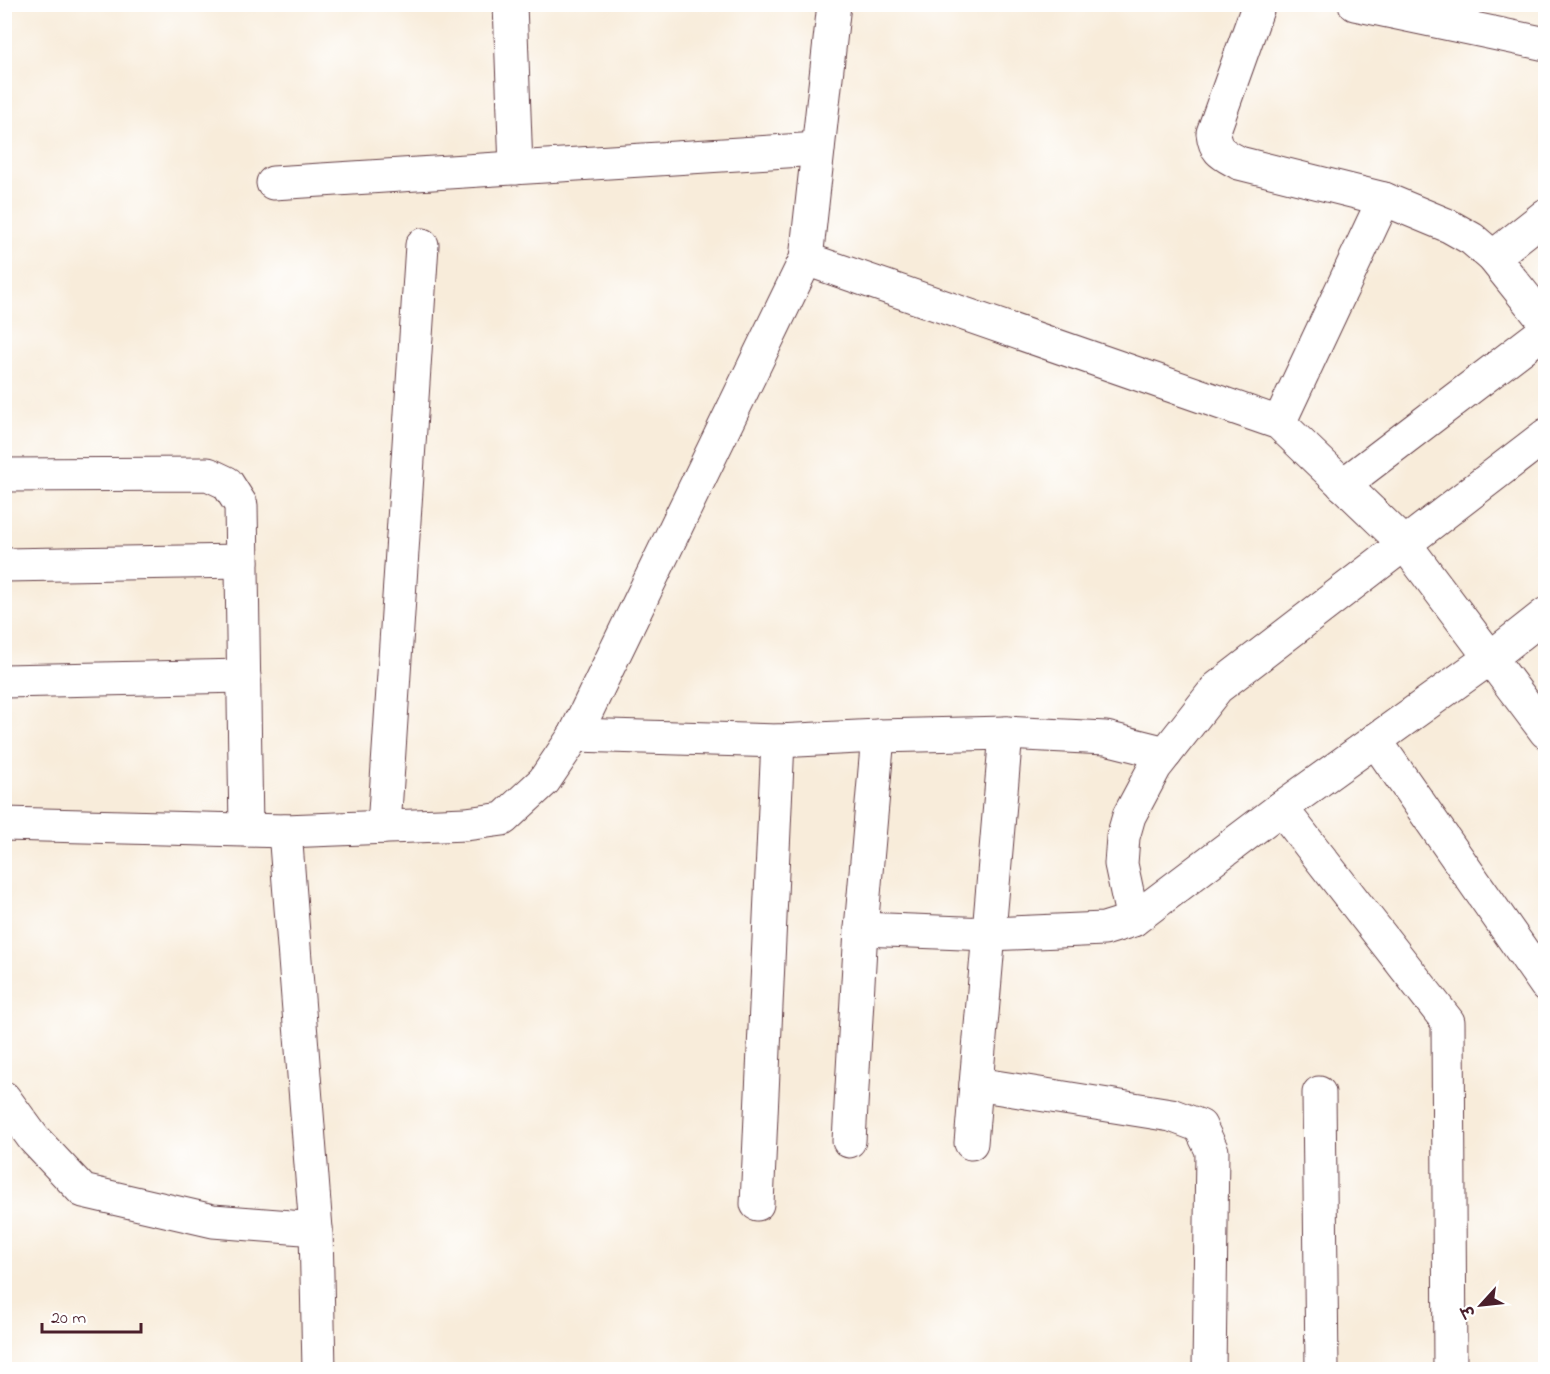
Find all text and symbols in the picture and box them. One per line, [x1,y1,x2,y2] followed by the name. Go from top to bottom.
[1451,1275,1511,1335] north arrow
[42,1296,141,1334] scale bar
[1456,1300,1483,1323] text: उ
[51,1306,86,1332] text: 20 m

